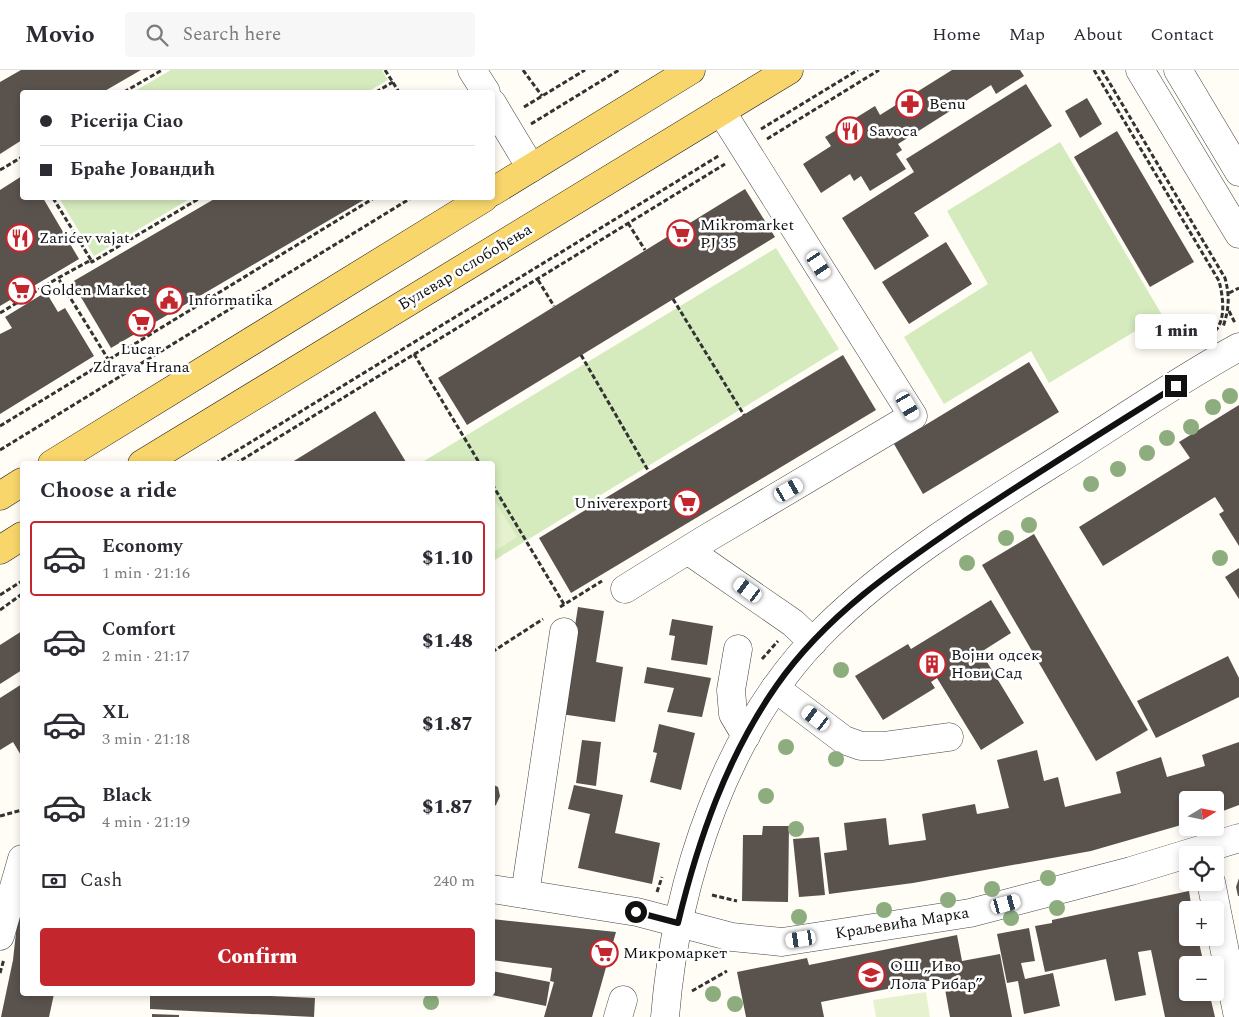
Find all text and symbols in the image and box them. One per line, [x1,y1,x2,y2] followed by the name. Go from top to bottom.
[125,12,475,57] search box
[25,17,95,53] text: Movio
[183,20,281,49] text: Search here
[143,21,171,49] icon: search
[932,21,981,48] text: Home
[1009,21,1045,48] text: Map
[1073,21,1123,48] text: About
[1151,21,1214,48] text: Contact
[895,89,925,119] pharmacy icon: Benu
[929,92,966,116] place label: Benu
[70,107,183,136] text: Picerija Ciao
[835,116,865,146] restaurant icon: Savoca
[869,119,918,143] place label: Savoca
[70,155,215,184] text: Браће Јовандић
[700,213,794,255] place label: Mikromarket PJ 35
[394,217,537,317] street label: Булевар ослобођења
[666,219,696,249] supermarket icon: Mikromarket PJ 35
[5,223,35,253] restaurant icon: Zarićev vajat
[39,226,130,250] place label: Zarićev vajat
[804,248,833,282] car
[6,275,36,305] supermarket icon: Golden Market
[40,278,148,302] place label: Golden Market
[154,285,184,315] public building icon: Informatika
[188,288,273,312] place label: Informatika
[126,307,156,337] supermarket icon: Lucar Zdrava Hrana
[1135,314,1217,348] callout: 1 min
[1154,319,1198,343] text: 1 min
[92,337,190,379] place label: Lucar Zdrava Hrana
[1165,375,1187,397] route end
[894,389,921,423] car
[40,474,177,507] text: Choose a ride
[772,476,805,504] car
[672,488,702,518] supermarket icon: Univerexport
[574,491,668,515] place label: Univerexport
[102,532,183,561] text: Economy
[42,536,87,581] icon: car
[422,544,473,573] text: $1.10
[102,561,190,585] text: 1 min · 21:16
[731,575,764,605] car
[102,615,176,644] text: Comfort
[42,619,87,664] icon: car
[422,627,473,656] text: $1.48
[951,643,1040,685] place label: Војни одсек Нови Сад
[102,644,190,668] text: 2 min · 21:17
[917,649,947,679] building icon: Војни одсек Нови Сад
[102,698,129,727] text: XL
[42,702,87,747] icon: car
[799,703,832,733] car
[422,710,473,739] text: $1.87
[102,727,190,751] text: 3 min · 21:18
[102,781,152,810] text: Black
[42,785,87,830] icon: car
[1179,791,1224,836] north arrow
[1179,791,1224,1001] map controls
[422,793,473,822] text: $1.87
[102,810,190,834] text: 4 min · 21:19
[1179,846,1224,891] button: locate
[80,866,122,895] text: Cash
[40,867,68,895] icon: cash
[433,869,475,893] text: 240 m
[989,893,1022,915] car
[625,901,647,923] route start
[833,901,971,945] street label: Краљевића Марка
[1179,901,1224,946] button: +
[40,928,475,986] button: Confirm
[785,929,816,949] car
[589,938,619,968] supermarket icon: Микромаркет
[623,941,727,965] place label: Микромаркет
[890,954,983,996] place label: ОШ „Иво Лола Рибар”
[1179,956,1224,1001] button: −
[856,960,886,990] school or university icon: ОШ „Иво Лола Рибар”

